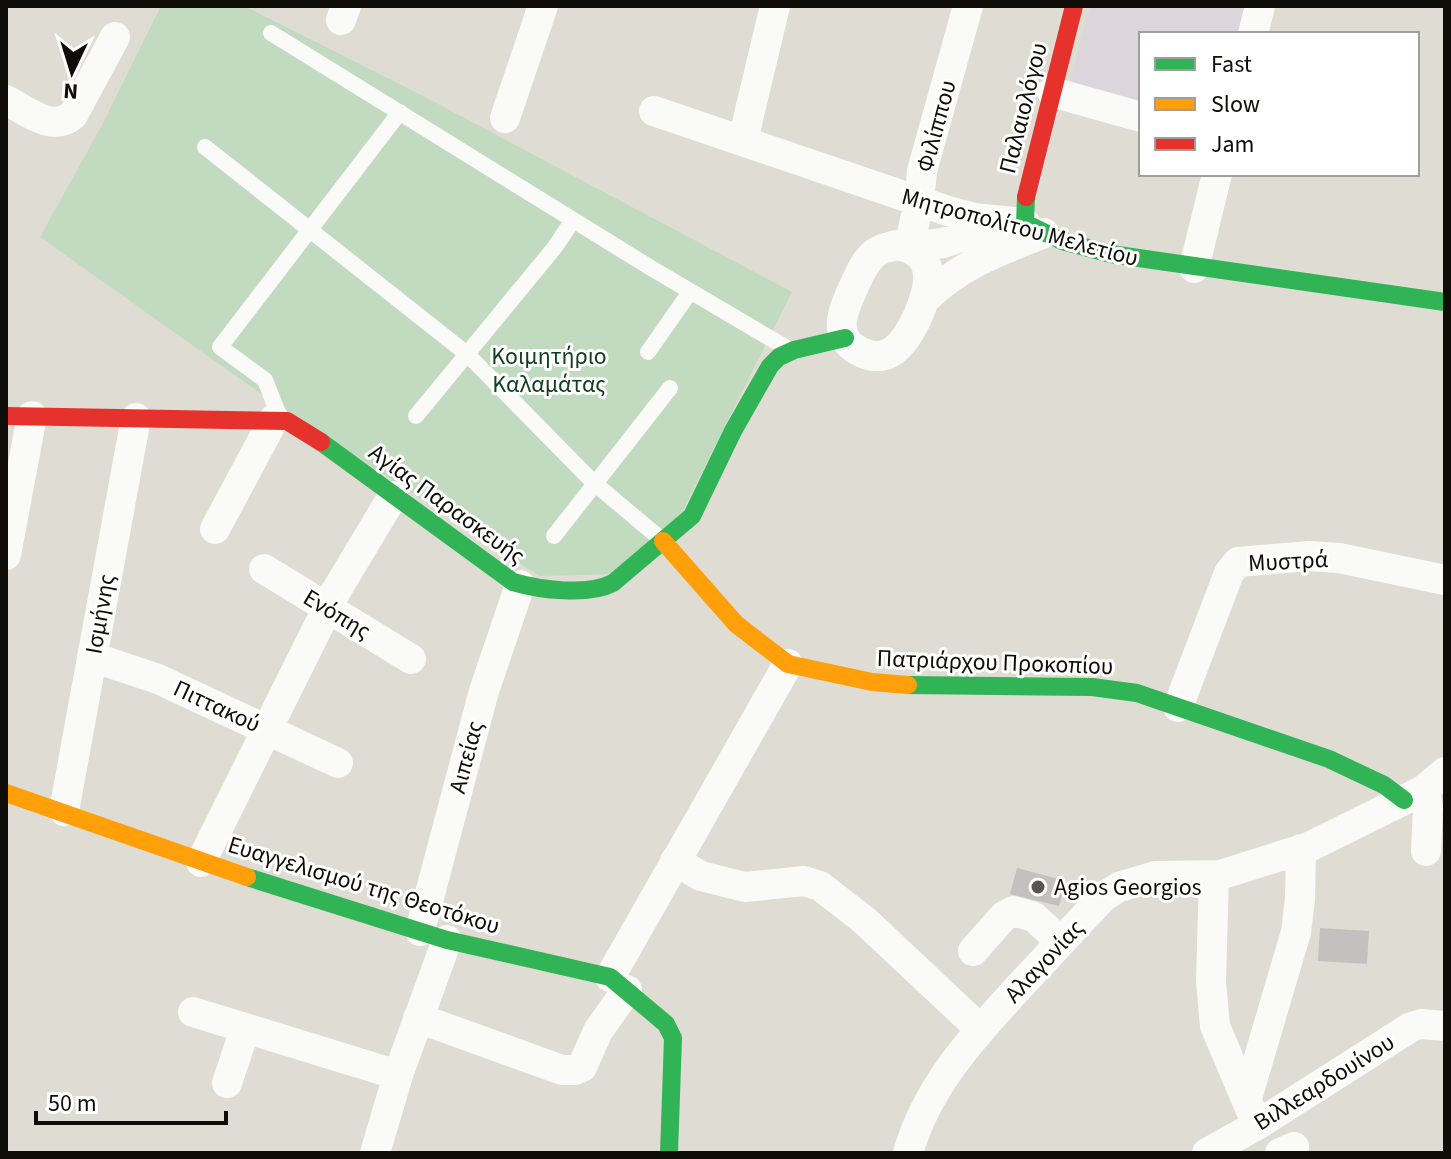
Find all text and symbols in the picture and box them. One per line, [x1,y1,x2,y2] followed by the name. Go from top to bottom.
[32,32,112,112] north arrow
[1139,32,1419,176] legend
[990,39,1057,177] street label: Παλαιολόγου
[1211,47,1252,82] text: Fast
[62,74,79,107] text: N
[907,76,966,176] street label: Φιλίππου
[1211,87,1260,122] text: Slow
[1211,127,1255,162] text: Jam
[898,179,1142,276] street label: Μητροπολίτου Μελετίου
[491,339,607,402] park label: Κοιμητήριο Καλαμάτας
[361,436,532,573] street label: Αγίας Παρασκευής
[1247,542,1329,581] street label: Μυστρά
[76,571,125,657] street label: Ισμήνης
[296,581,377,648] street label: Ενόπης
[876,641,1114,684] street label: Πατριάρχου Προκοπίου
[168,671,266,742] street label: Πιττακού
[440,717,493,797] street label: Αιπείας
[224,827,504,944] street label: Ευαγγελισμού της Θεοτόκου
[1054,870,1202,905] place label: Agios Georgios
[1029,878,1047,896] marker: Agios Georgios
[996,912,1092,1011] street label: Αλαγονίας
[1247,1025,1401,1140] street label: Βιλλεαρδουίνου
[36,1075,226,1125] scale bar
[48,1086,97,1121] text: 50 m

